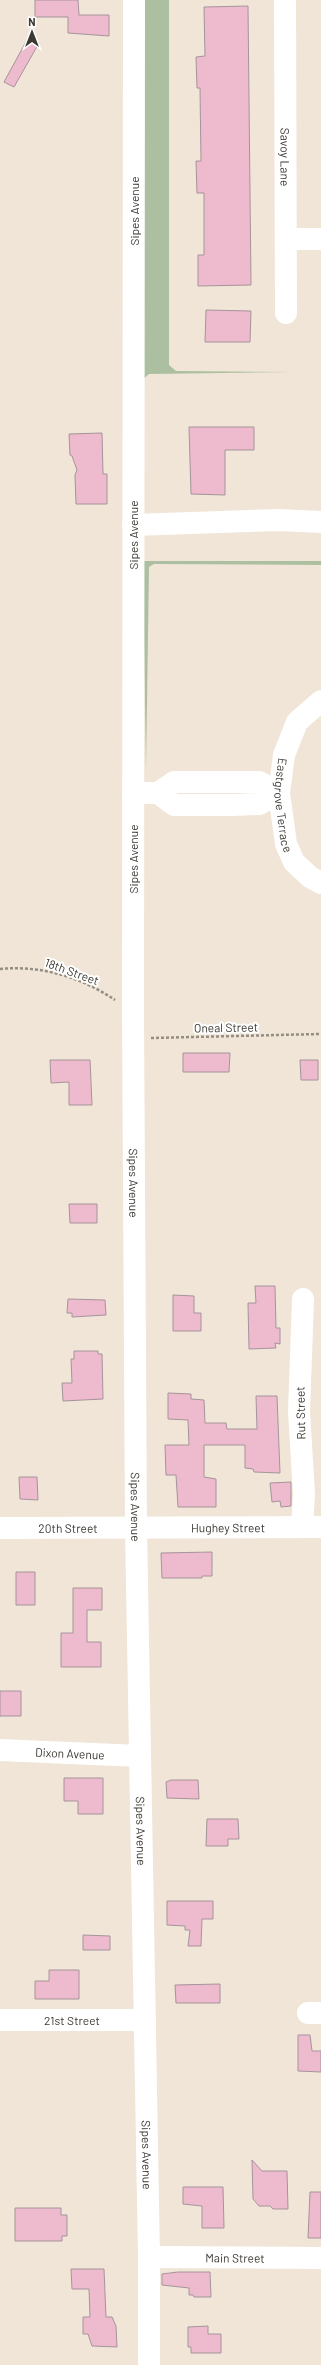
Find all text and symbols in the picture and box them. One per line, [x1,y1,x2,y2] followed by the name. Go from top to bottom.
[12,12,52,52] north arrow
[28,15,36,28] text: N
[278,128,293,186] street label: Savoy Lane
[127,176,141,246] street label: Sipes Avenue
[126,500,140,570] street label: Sipes Avenue
[272,757,296,854] street label: Eastgrove Terrace
[126,824,140,894] street label: Sipes Avenue
[43,955,101,987] street label: 18th Street
[194,1019,258,1035] street label: Oneal Street
[127,1148,141,1218] street label: Sipes Avenue
[293,1386,307,1440] street label: Rut Street
[129,1472,143,1542] street label: Sipes Avenue
[191,1520,265,1534] street label: Hughey Street
[38,1521,98,1535] street label: 20th Street
[35,1745,105,1761] street label: Dixon Avenue
[134,1796,149,1866] street label: Sipes Avenue
[44,2013,100,2027] street label: 21st Street
[140,2120,155,2190] street label: Sipes Avenue
[205,2250,265,2265] street label: Main Street

